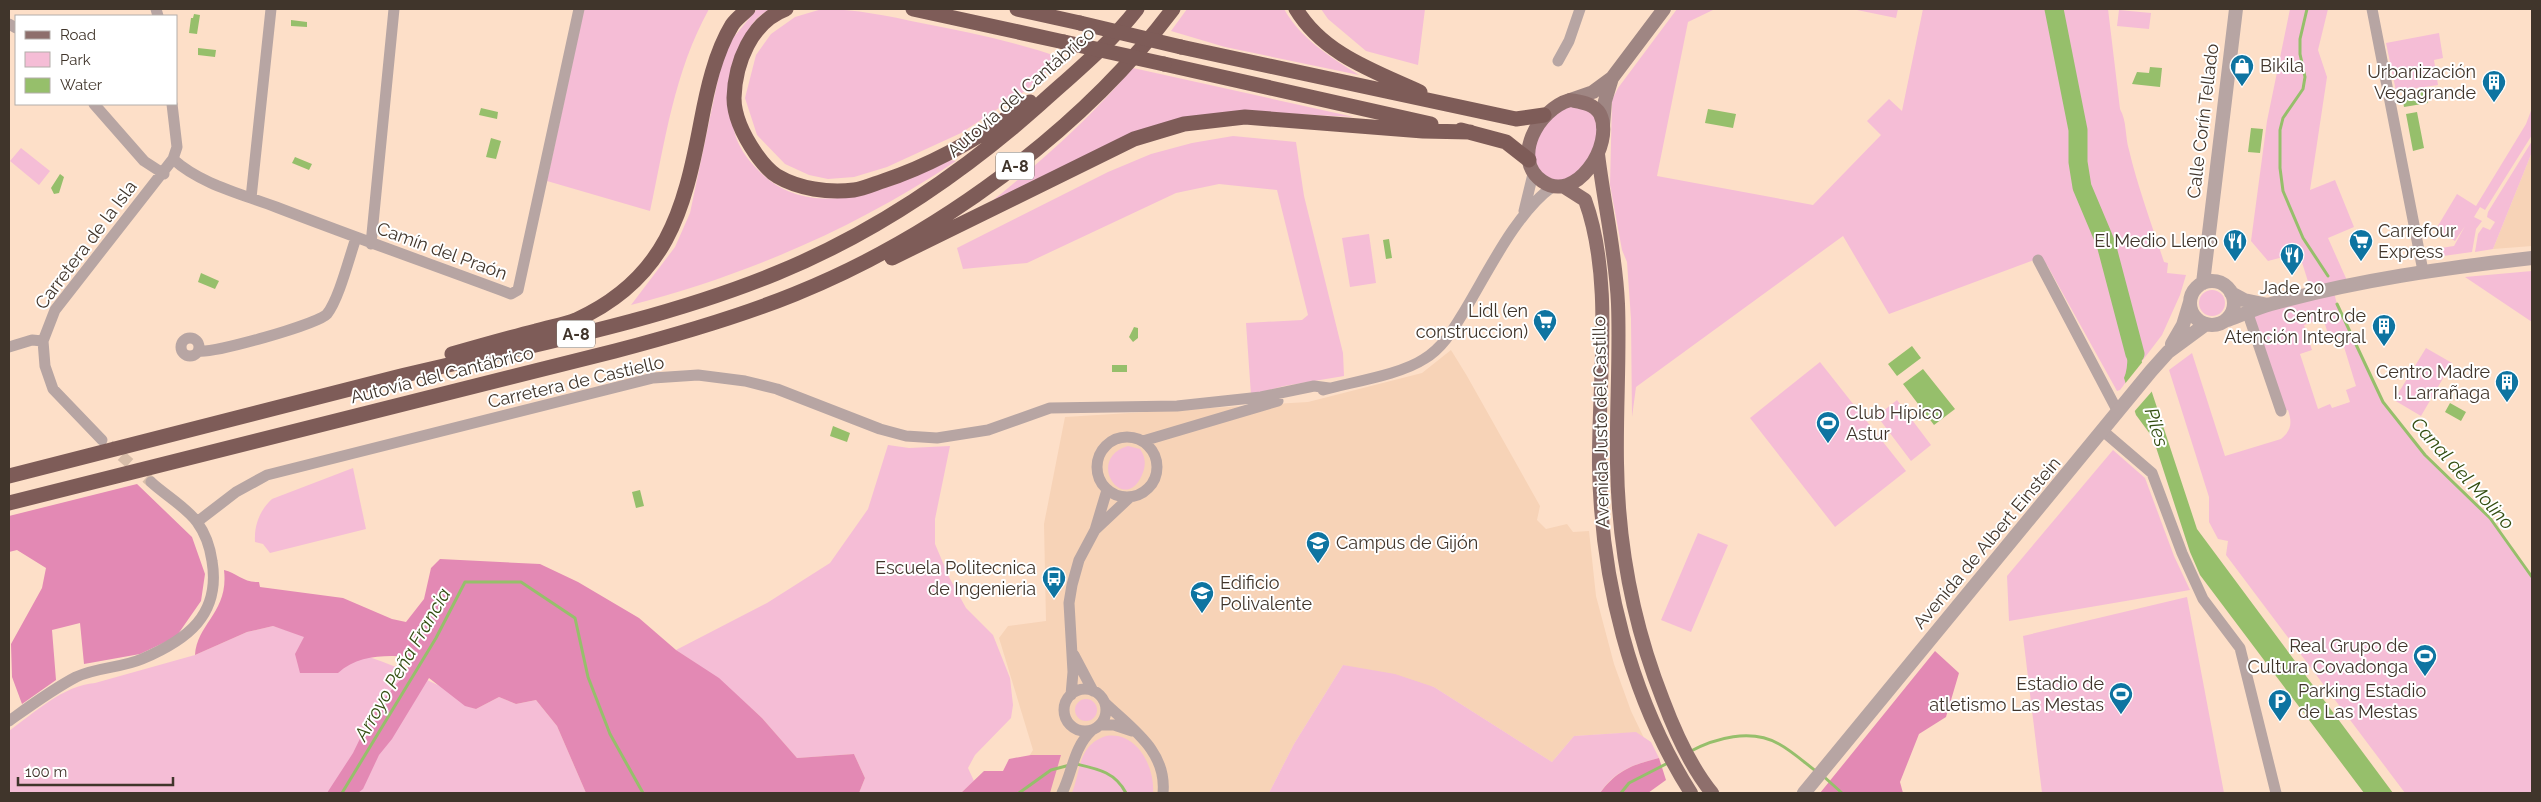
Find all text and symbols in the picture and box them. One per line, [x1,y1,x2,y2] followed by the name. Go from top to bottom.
[15,15,178,105] legend
[943,22,1099,161] street label: Autovía del Cantábrico
[60,26,96,44] text: Road
[2183,42,2222,200] street label: Calle Corín Tellado
[60,51,91,69] text: Park
[2229,53,2255,87] shop icon: Bikila
[2260,55,2304,76] place label: Bikila
[2367,61,2476,103] place label: Urbanización Vegagrande
[2481,69,2507,103] building icon: Urbanización Vegagrande
[60,76,103,94] text: Water
[996,153,1034,180] road number: A-8
[30,176,141,313] street label: Carretera de la Isla
[374,217,510,284] street label: Camín del Praón
[2378,220,2457,262] place label: Carrefour Express
[2222,228,2248,262] restaurant icon: El Medio Lleno
[2348,228,2374,262] supermarket icon: Carrefour Express
[2094,230,2218,251] place label: El Medio Lleno
[2279,242,2305,276] restaurant icon: Jade 20
[2259,277,2325,298] place label: Jade 20
[1416,300,1528,342] place label: Lidl (en construccion)
[2224,305,2366,347] place label: Centro de Atención Integral
[1532,308,1558,342] supermarket icon: Lidl (en construccion)
[2371,313,2397,347] building icon: Centro de Atención Integral
[1588,316,1613,528] street label: Avenida Justo del Castillo
[557,320,595,348] road number: A-8
[348,342,536,407] street label: Autovía del Cantábrico
[486,351,666,412] street label: Carretera de Castiello
[2376,361,2490,403] place label: Centro Madre I. Larrañaga
[2494,369,2520,403] building icon: Centro Madre I. Larrañaga
[1846,402,1943,444] place label: Club Hípico Astur
[2141,405,2173,449] water label: Piles
[1815,410,1841,444] sports icon: Club Hípico Astur
[2407,412,2519,534] water label: Canal del Molino
[1909,452,2065,633] street label: Avenida de Albert Einstein
[1305,530,1331,564] school or university icon: Campus de Gijón
[1336,532,1478,553] place label: Campus de Gijón
[875,557,1036,599] place label: Escuela Politecnica de Ingenieria
[1041,565,1067,599] bus stop icon: Escuela Politecnica de Ingenieria
[1220,572,1312,614] place label: Edificio Polivalente
[1189,580,1215,614] school or university icon: Edificio Polivalente
[349,584,455,745] water label: Arroyo Peña Francia
[2247,635,2408,677] place label: Real Grupo de Cultura Covadonga
[2412,643,2438,677] sports icon: Real Grupo de Cultura Covadonga
[1929,673,2104,715] place label: Estadio de atletismo Las Mestas
[2298,680,2426,722] place label: Parking Estadio de Las Mestas
[2108,681,2134,715] sports icon: Estadio de atletismo Las Mestas
[2267,688,2293,722] parking icon: Parking Estadio de Las Mestas
[18,754,172,786] scale bar
[25,763,67,781] text: 100 m

